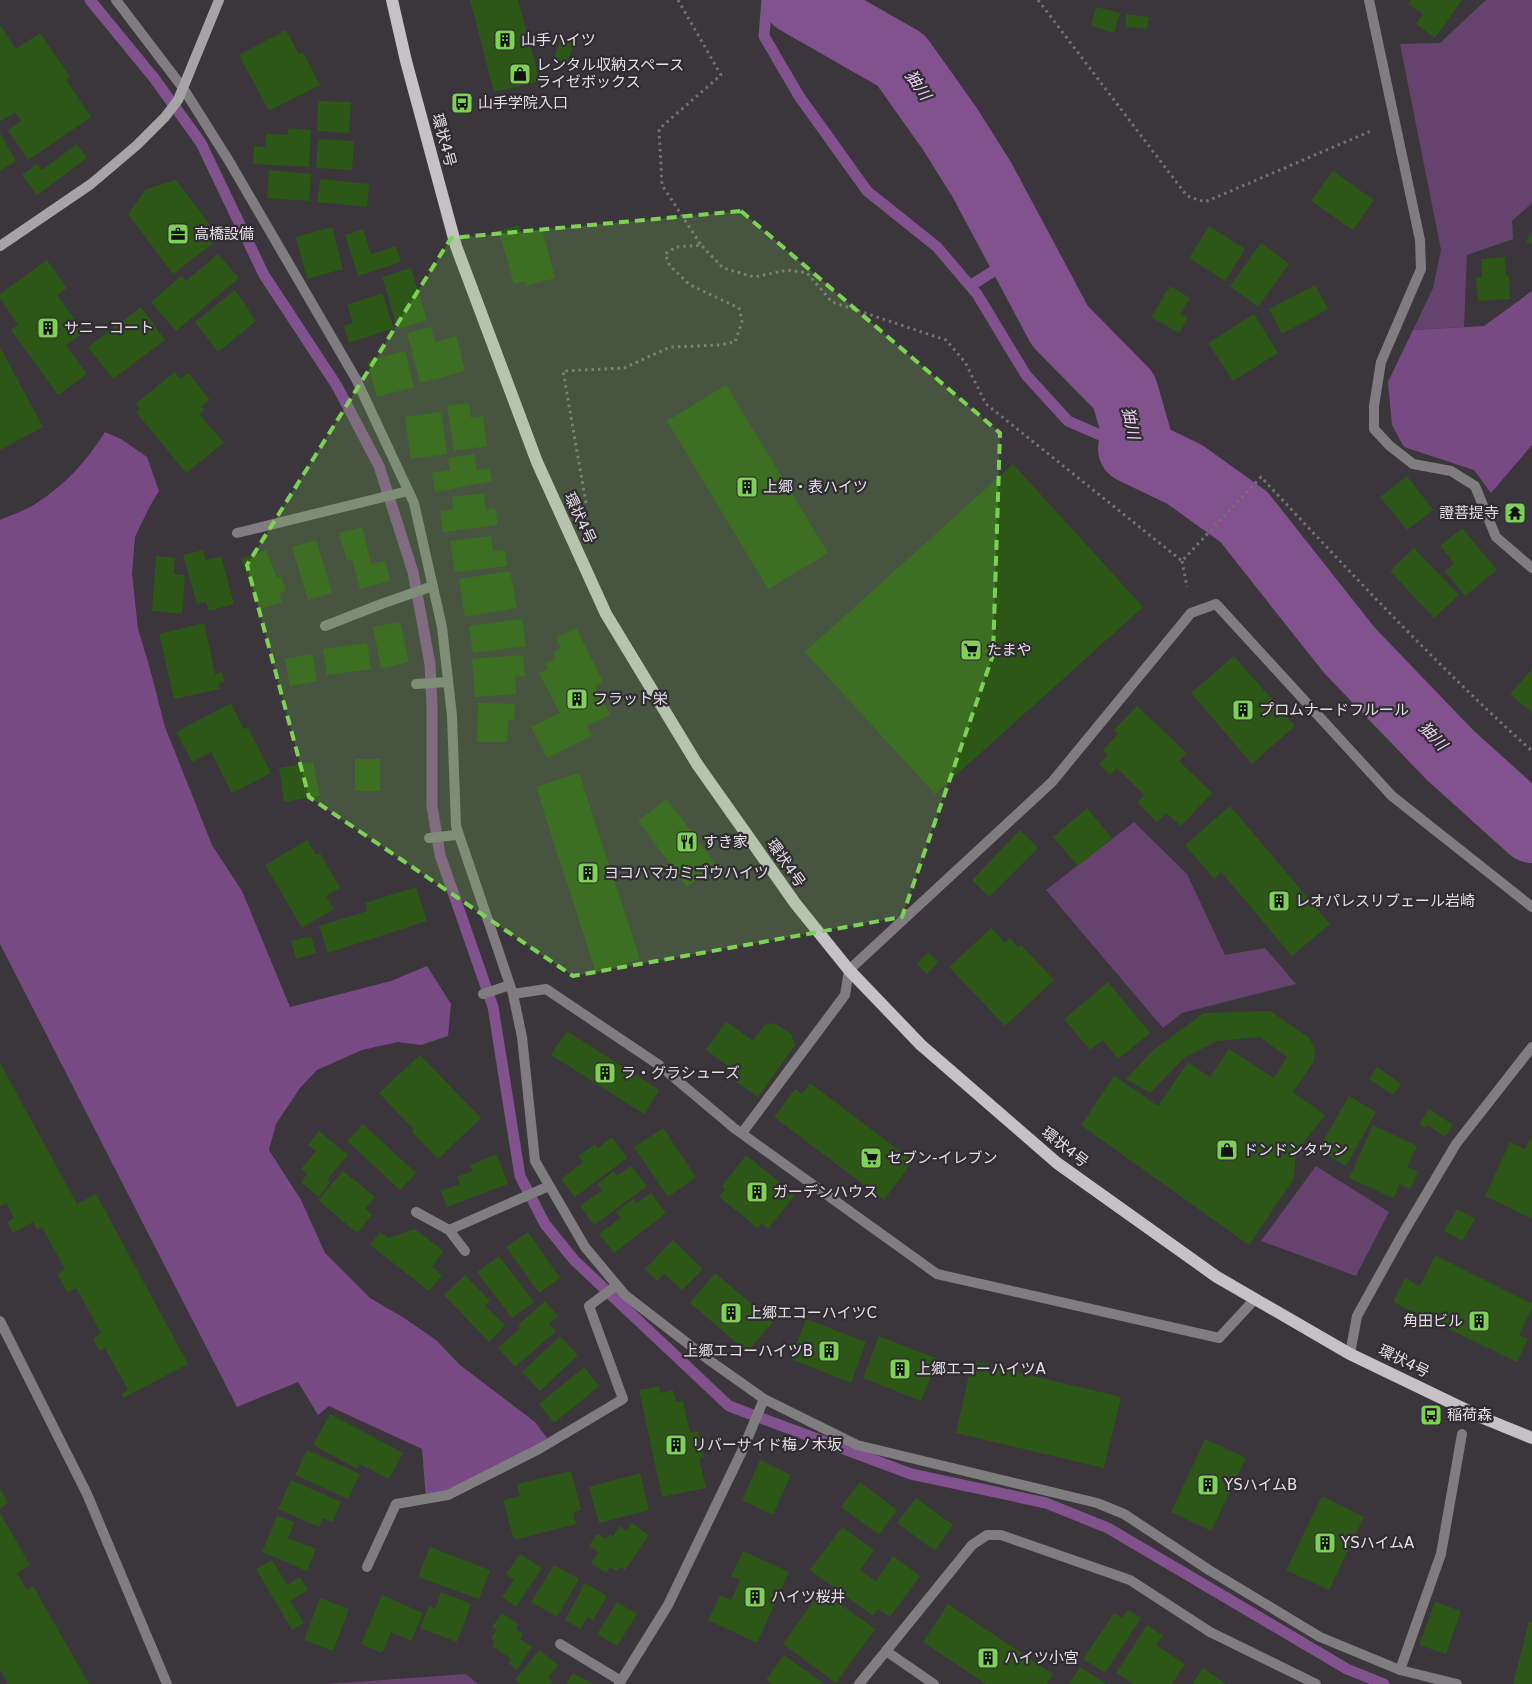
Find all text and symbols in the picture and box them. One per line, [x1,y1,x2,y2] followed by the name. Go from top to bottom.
[493,28,517,52] building icon: 山手ハイツ
[521,31,596,49] place label: 山手ハイツ
[536,56,684,91] place label: レンタル収納スペース ライゼボックス
[508,62,532,86] shop icon: レンタル収納スペース ライゼボックス
[901,66,936,105] water label: 㹨川
[450,91,474,115] bus stop icon: 山手学院入口
[478,94,568,112] place label: 山手学院入口
[428,111,460,169] street label: 環状4号
[166,222,190,246] office icon: 高橋設備
[194,225,254,243] place label: 高橋設備
[36,316,60,340] building icon: サニーコート
[64,319,154,337] place label: サニーコート
[1118,405,1144,443] water label: 㹨川
[735,475,759,499] building icon: 上郷・表ハイツ
[763,478,868,496] place label: 上郷・表ハイツ
[560,489,600,547] street label: 環状4号
[1503,501,1527,525] temple icon: 證菩提寺
[1439,504,1499,522] place label: 證菩提寺
[959,638,983,662] supermarket icon: たまや
[987,641,1032,659] place label: たまや
[565,687,589,711] building icon: フラット栄
[593,690,668,708] place label: フラット栄
[1231,698,1255,722] building icon: プロムナードフルール
[1259,701,1409,719] place label: プロムナードフルール
[1415,718,1452,756] water label: 㹨川
[675,830,699,854] restaurant icon: すき家
[703,833,748,851] place label: すき家
[763,835,809,891] street label: 環状4号
[576,861,600,885] building icon: ヨコハマカミゴウハイツ
[604,864,769,882] place label: ヨコハマカミゴウハイツ
[1267,889,1291,913] building icon: レオパレスリブェール岩崎
[1295,892,1475,910] place label: レオパレスリブェール岩崎
[593,1061,617,1085] building icon: ラ・グラシューズ
[621,1064,740,1082] place label: ラ・グラシューズ
[1038,1123,1092,1171] street label: 環状4号
[1215,1138,1239,1162] shop icon: ドンドンタウン
[1243,1141,1348,1159] place label: ドンドンタウン
[859,1146,883,1170] supermarket icon: セブン-イレブン
[887,1149,997,1167] place label: セブン-イレブン
[745,1180,769,1204] building icon: ガーデンハウス
[773,1183,878,1201] place label: ガーデンハウス
[719,1301,743,1325] building icon: 上郷エコーハイツC
[747,1304,877,1322] place label: 上郷エコーハイツC
[1467,1309,1491,1333] building icon: 角田ビル
[1403,1312,1463,1330] place label: 角田ビル
[817,1339,841,1363] building icon: 上郷エコーハイツB
[1376,1341,1432,1381] street label: 環状4号
[683,1342,813,1360] place label: 上郷エコーハイツB
[888,1357,912,1381] building icon: 上郷エコーハイツA
[916,1360,1046,1378] place label: 上郷エコーハイツA
[1419,1403,1443,1427] bus stop icon: 稲荷森
[1447,1406,1492,1424] place label: 稲荷森
[664,1433,688,1457] building icon: リバーサイド梅ノ木坂
[692,1436,842,1454] place label: リバーサイド梅ノ木坂
[1196,1473,1220,1497] building icon: YSハイムB
[1223,1476,1297,1494] place label: YSハイムB
[1313,1531,1337,1555] building icon: YSハイムA
[1340,1534,1415,1552] place label: YSハイムA
[743,1585,767,1609] building icon: ハイツ桜井
[771,1588,846,1606] place label: ハイツ桜井
[976,1646,1000,1670] building icon: ハイツ小宮
[1004,1649,1079,1667] place label: ハイツ小宮

